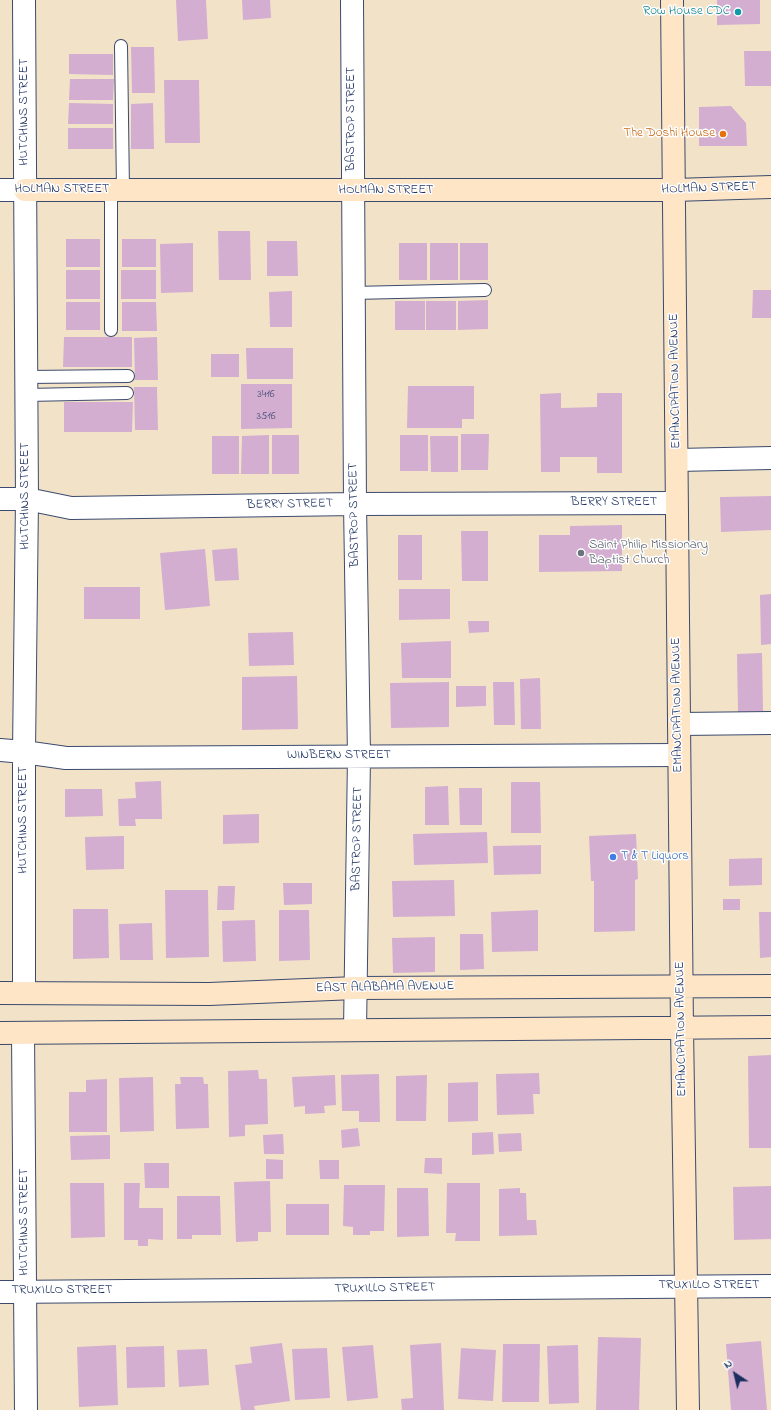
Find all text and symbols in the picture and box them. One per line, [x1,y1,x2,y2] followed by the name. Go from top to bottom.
[643,4,730,20] place label: Row House CDC
[733,7,743,17] marker: Row House CDC
[17,58,33,166] street label: HUTCHINS STREET
[344,67,360,171] street label: BASTROP STREET
[623,126,715,142] place label: The Doshi House
[718,129,728,139] marker: The Doshi House
[661,180,757,198] street label: HOLMAN STREET
[14,182,110,198] street label: HOLMAN STREET
[338,183,434,199] street label: HOLMAN STREET
[667,313,685,449] street label: EMANCIPATION AVENUE
[257,388,275,402] house number: 3416
[256,410,276,424] house number: 3516
[18,442,34,550] street label: HUTCHINS STREET
[346,463,364,567] street label: BASTROP STREET
[571,495,657,511] street label: BERRY STREET
[247,496,333,514] street label: BERRY STREET
[589,538,708,569] place label: Saint Philip Missionary Baptist Church
[576,548,586,558] marker: Saint Philip Missionary Baptist Church
[669,637,687,773] street label: EMANCIPATION AVENUE
[287,748,391,764] street label: WINBERN STREET
[16,766,32,874] street label: HUTCHINS STREET
[349,787,367,891] street label: BASTROP STREET
[621,849,689,865] place label: T & T Liquors
[608,852,618,862] marker: T & T Liquors
[673,961,691,1097] street label: EMANCIPATION AVENUE
[316,979,454,997] street label: EAST ALABAMA AVENUE
[17,1168,33,1276] street label: HUTCHINS STREET
[659,1278,759,1294] street label: TRUXILLO STREET
[334,1280,436,1298] street label: TRUXILLO STREET
[12,1283,112,1299] street label: TRUXILLO STREET
[715,1354,755,1394] north arrow
[720,1355,736,1373] text: N

